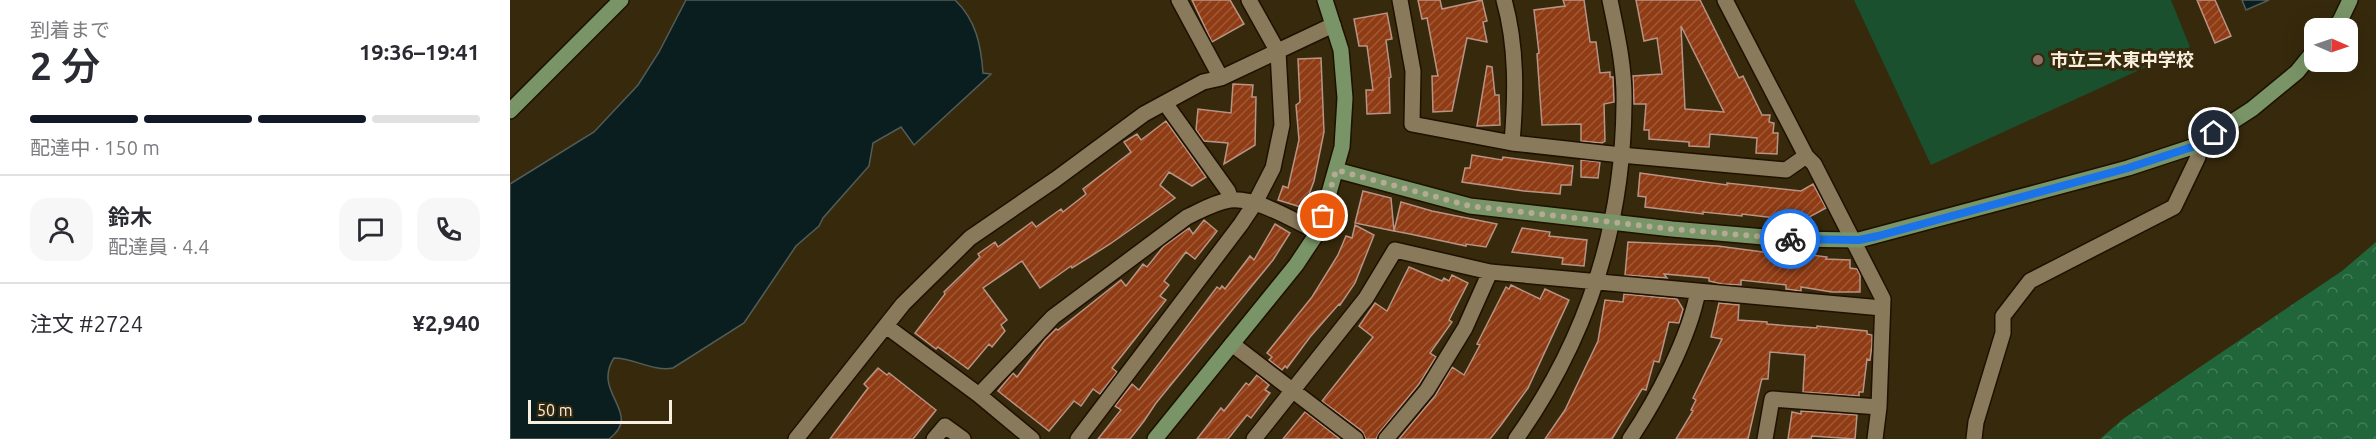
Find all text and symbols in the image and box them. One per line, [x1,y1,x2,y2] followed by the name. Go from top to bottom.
[30,18,110,41] text: 到着まで
[2304,18,2358,72] north arrow
[2304,18,2358,72] map controls
[359,39,480,64] text: 19:36–19:41
[30,44,100,87] text: 2 分
[2050,49,2194,69] place label: 市立三木東中学校
[2031,53,2045,67] marker: 市立三木東中学校
[2188,107,2239,158] pin
[2197,116,2230,149] icon: home
[30,136,160,159] text: 配達中 · 150 m
[1297,190,1348,241] pin
[30,198,93,261] button: person
[339,198,402,261] button: chat
[417,198,480,261] button: phone
[1306,199,1339,232] icon: bag
[108,204,152,229] text: 鈴木
[1760,209,1820,269] courier
[1774,223,1807,256] icon: bike
[108,235,210,258] text: 配達員 · 4.4
[413,310,480,335] text: ¥2,940
[30,311,143,336] text: 注文 #2724
[528,397,672,424] scale bar
[537,401,573,419] text: 50 m

